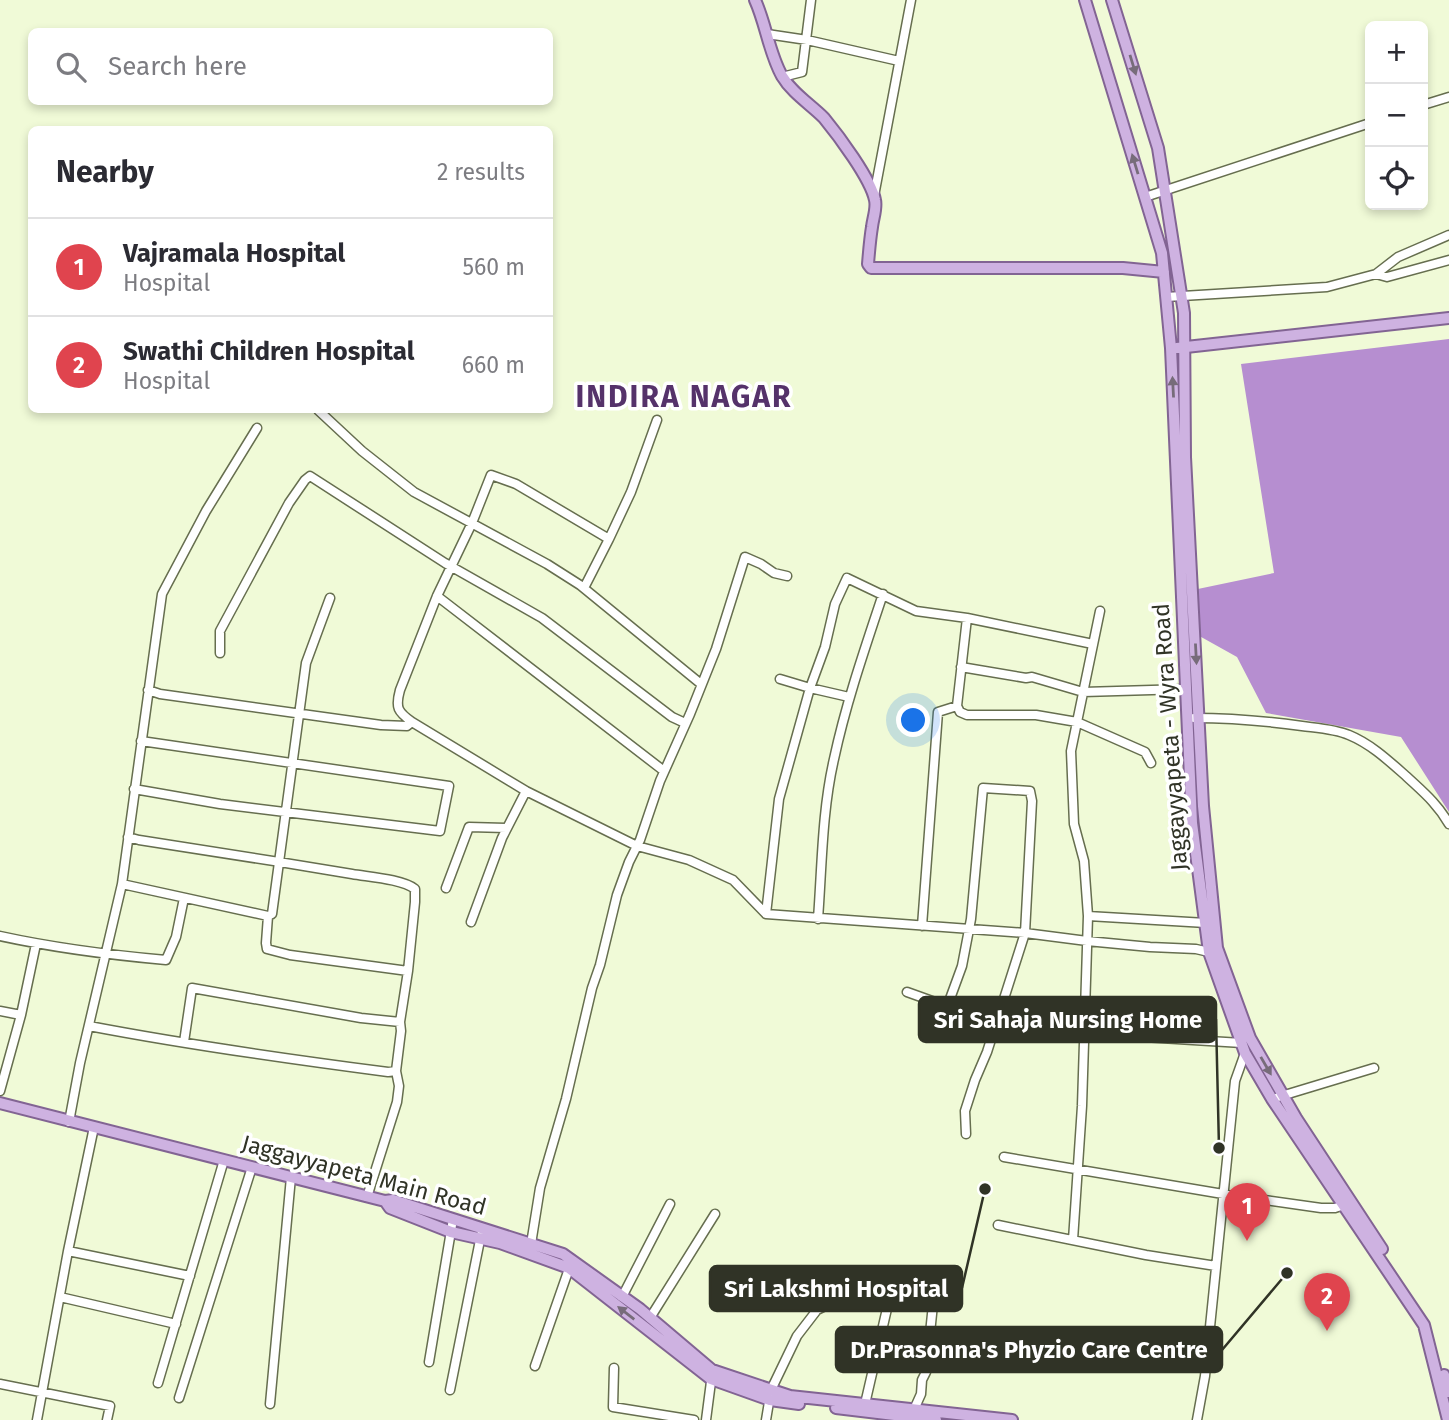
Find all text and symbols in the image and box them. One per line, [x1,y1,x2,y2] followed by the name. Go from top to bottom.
[1365,21,1428,210] map controls
[1365,21,1428,84] button: +
[28,28,553,105] search box
[52,48,90,86] icon: search
[108,51,247,82] text: Search here
[1128,55,1138,76] one-way arrow
[1365,84,1428,147] button: −
[1365,147,1428,210] button: locate
[56,154,154,190] text: Nearby
[1129,154,1140,175] one-way arrow
[437,158,525,186] text: 2 results
[123,238,345,269] text: Vajramala Hospital
[74,253,84,281] text: 1
[463,253,525,281] text: 560 m
[123,269,210,297] text: Hospital
[123,336,415,367] text: Swathi Children Hospital
[73,351,85,379] text: 2
[462,351,525,379] text: 660 m
[123,367,210,395] text: Hospital
[1167,376,1178,398] one-way arrow
[575,379,793,415] district label: INDIRA NAGAR
[1147,602,1193,872] street label: Jaggayyapeta - Wyra Road
[1190,643,1201,665] one-way arrow
[896,703,930,737] your location
[919,997,1216,1042] callout: Sri Sahaja Nursing Home
[934,1006,1202,1034] text: Sri Sahaja Nursing Home
[1260,1057,1273,1076] one-way arrow
[239,1129,489,1221] street label: Jaggayyapeta Main Road
[1224,1183,1270,1241] pin: 1
[710,1266,962,1311] callout: Sri Lakshmi Hospital
[1304,1273,1350,1331] pin: 2
[724,1275,949,1303] text: Sri Lakshmi Hospital
[617,1306,635,1320] one-way arrow
[836,1327,1222,1372] callout: Dr.Prasonna's Phyzio Care Centre
[850,1336,1208,1364] text: Dr.Prasonna's Phyzio Care Centre

